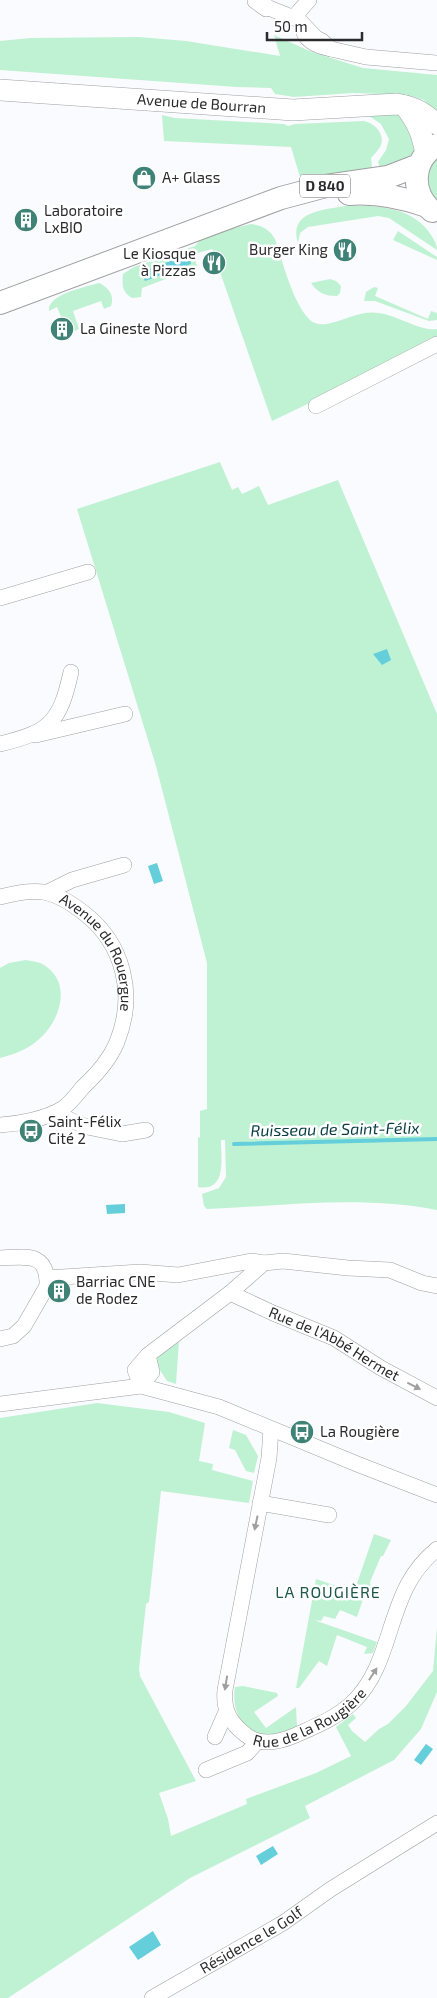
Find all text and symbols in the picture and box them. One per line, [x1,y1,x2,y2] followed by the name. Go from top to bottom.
[267,10,362,42] scale bar
[274,17,308,35] text: 50 m
[137,89,267,116] street label: Avenue de Bourran
[131,165,157,191] shop icon: A+ Glass
[162,168,220,186] place label: A+ Glass
[300,175,350,198] road number: D 840
[44,201,123,236] place label: Laboratoire LxBIO
[13,207,39,233] building icon: Laboratoire LxBIO
[332,237,358,263] restaurant icon: Burger King
[249,240,329,258] place label: Burger King
[123,244,196,279] place label: Le Kiosque à Pizzas
[201,250,227,276] restaurant icon: Le Kiosque à Pizzas
[49,316,75,342] building icon: La Gineste Nord
[80,319,188,337] place label: La Gineste Nord
[57,889,136,1012] street label: Avenue du Rouergue
[48,1112,122,1147] place label: Saint-Félix Cité 2
[18,1118,44,1144] bus stop icon: Saint-Félix Cité 2
[250,1118,420,1139] water label: Ruisseau de Saint-Félix
[76,1272,156,1307] place label: Barriac CNE de Rodez
[46,1278,72,1304] building icon: Barriac CNE de Rodez
[266,1302,403,1384] street label: Rue de l'Abbé Hermet
[407,1382,421,1390] one-way arrow
[289,1419,315,1445] bus stop icon: La Rougière
[320,1422,400,1440] place label: La Rougière
[252,1515,260,1531] one-way arrow
[275,1582,381,1601] district label: LA ROUGIÈRE
[368,1668,378,1681] one-way arrow
[222,1675,230,1691] one-way arrow
[251,1684,369,1750] street label: Rue de la Rougière
[196,1902,306,1977] street label: Résidence le Golf

